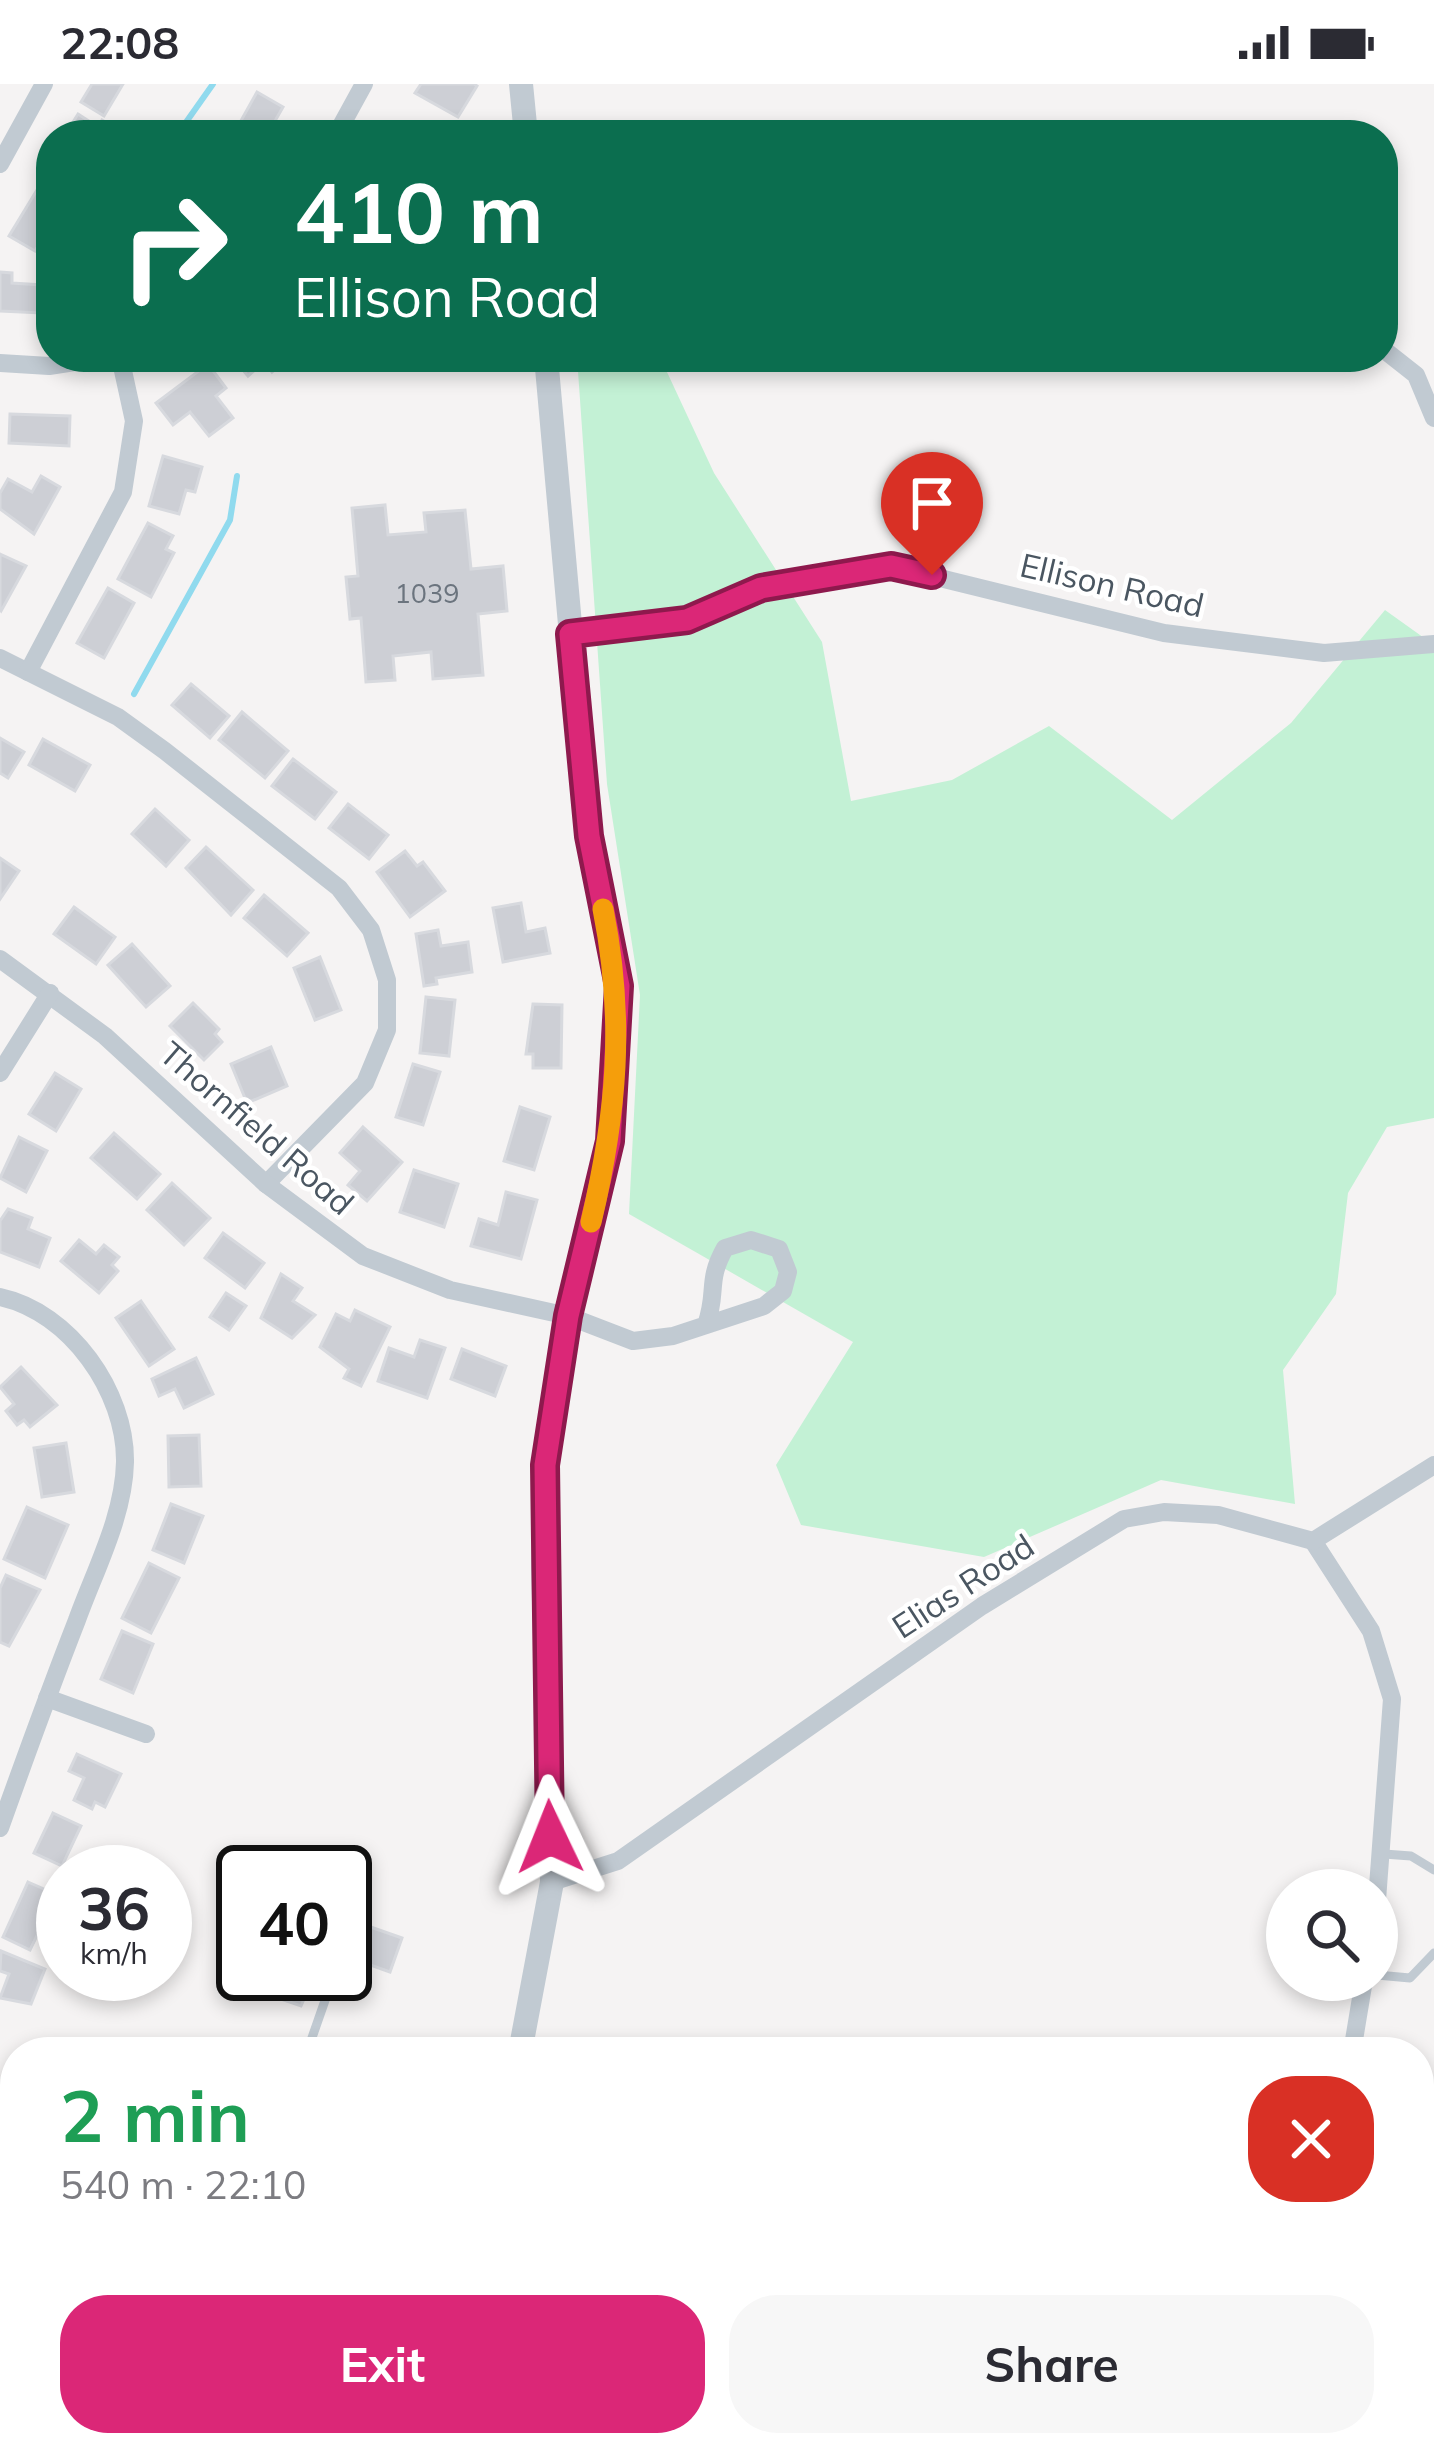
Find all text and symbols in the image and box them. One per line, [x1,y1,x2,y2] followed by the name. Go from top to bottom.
[60,14,179,70] text: 22:08
[294,159,544,264] text: 410 m
[96,168,252,324] icon: right
[294,263,600,331] text: Ellison Road
[881,452,983,575] pin
[899,470,965,536] icon: arrive
[1016,544,1208,626] street label: Ellison Road
[395,576,459,610] house number: 1039
[152,1032,363,1223] street label: Thornfield Road
[884,1525,1041,1647] street label: Elias Road
[487,1774,613,1900] position arrow
[216,1845,372,2001] speed limit sign: 40
[1266,1869,1398,2001] map controls
[1266,1869,1398,2001] button: search
[78,1870,150,1945] text: 36
[80,1934,148,1972] text: km/h
[60,2070,250,2160] text: 2 min
[1248,2076,1374,2202] button: close
[60,2160,306,2209] text: 540 m · 22:10
[60,2295,705,2433] button: Exit
[729,2295,1374,2433] button: Share

